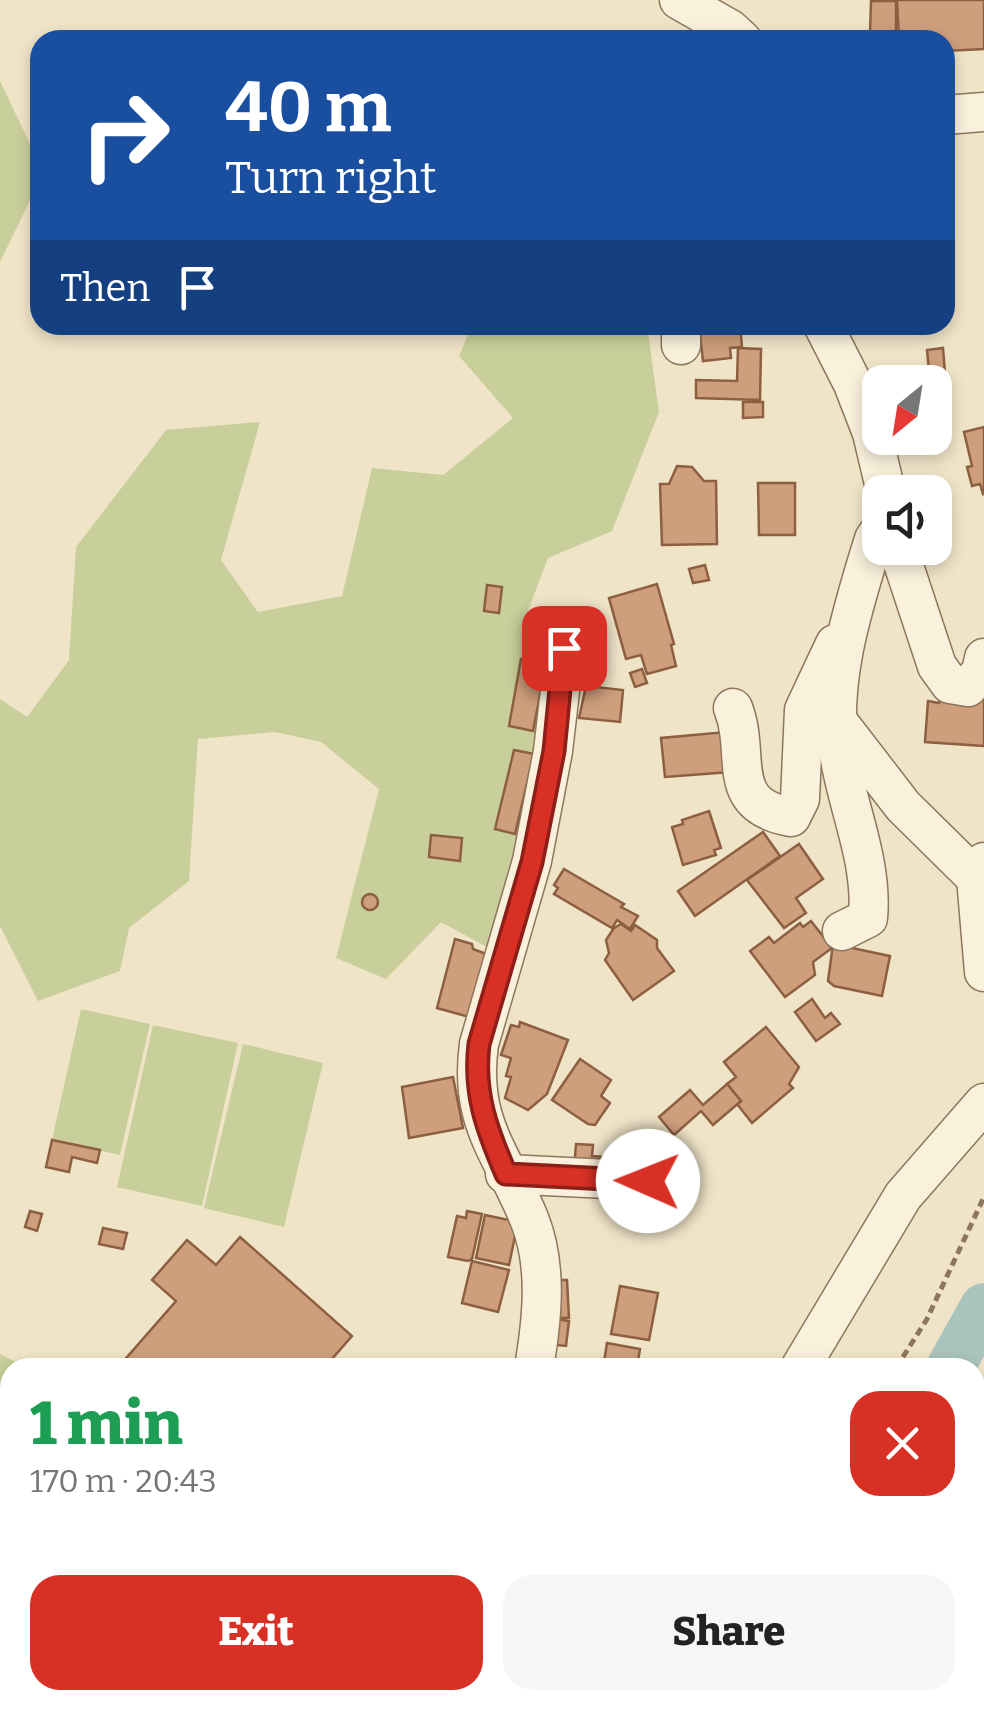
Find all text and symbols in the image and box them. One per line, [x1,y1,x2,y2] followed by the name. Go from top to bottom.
[225,66,391,150] text: 40 m
[60,70,190,200] icon: right
[225,151,437,205] text: Turn right
[170,260,225,315] icon: arrive
[60,265,150,311] text: Then
[862,365,952,455] north arrow
[862,365,952,565] map controls
[862,475,952,565] button: sound
[522,606,607,691] pin
[537,621,592,676] icon: arrive
[596,1129,700,1233] position arrow
[30,1388,183,1460] text: 1 min
[850,1391,955,1496] button: close
[30,1462,217,1500] text: 170 m · 20:43
[30,1575,483,1690] button: Exit
[503,1575,955,1690] button: Share

